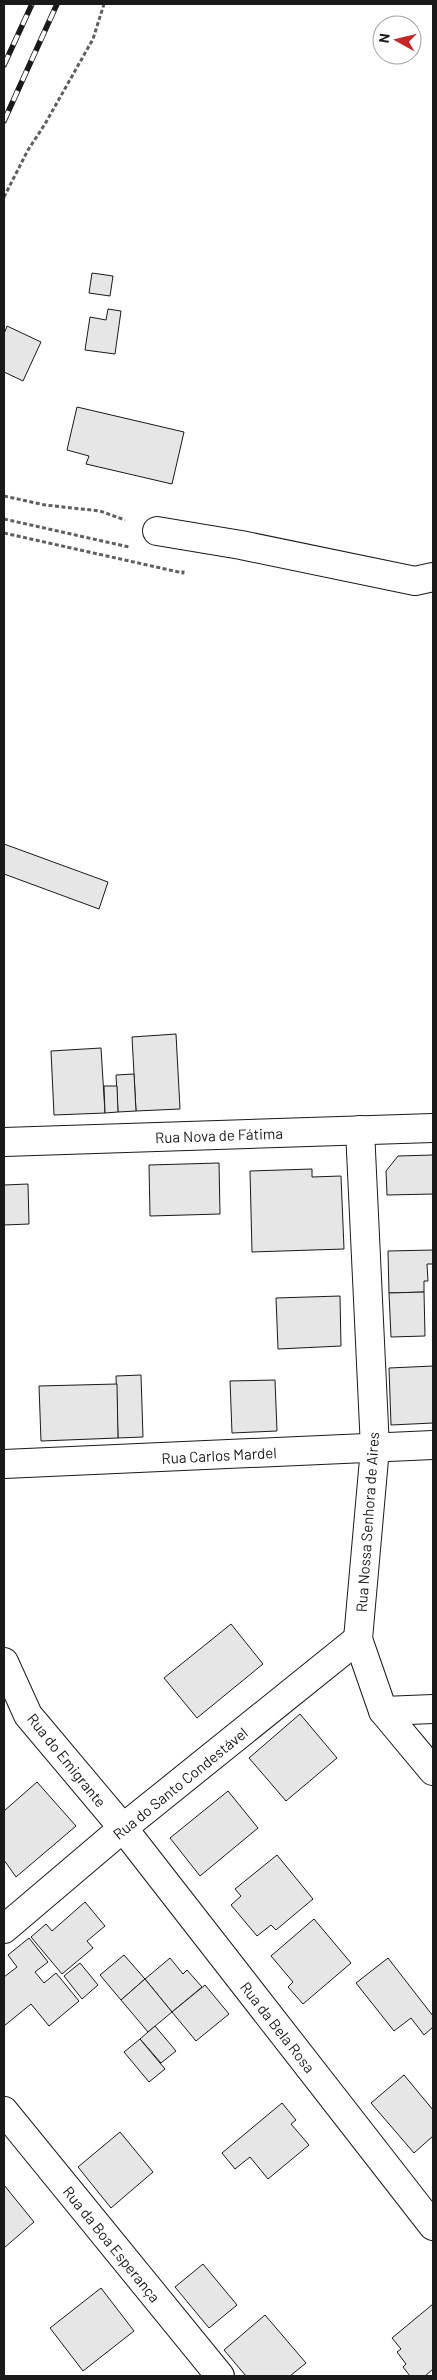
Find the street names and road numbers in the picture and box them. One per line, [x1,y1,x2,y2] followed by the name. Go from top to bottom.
[155,1124,283,1146] street label: Rua Nova de Fátima
[352,1431,382,1613] street label: Rua Nossa Senhora de Aires
[161,1443,277,1467] street label: Rua Carlos Mardel
[24,1710,110,1810] street label: Rua do Emigrante
[109,1723,251,1843] street label: Rua do Santo Condestável
[237,1978,319,2076] street label: Rua da Bela Rosa
[60,2182,164,2306] street label: Rua da Boa Esperança

